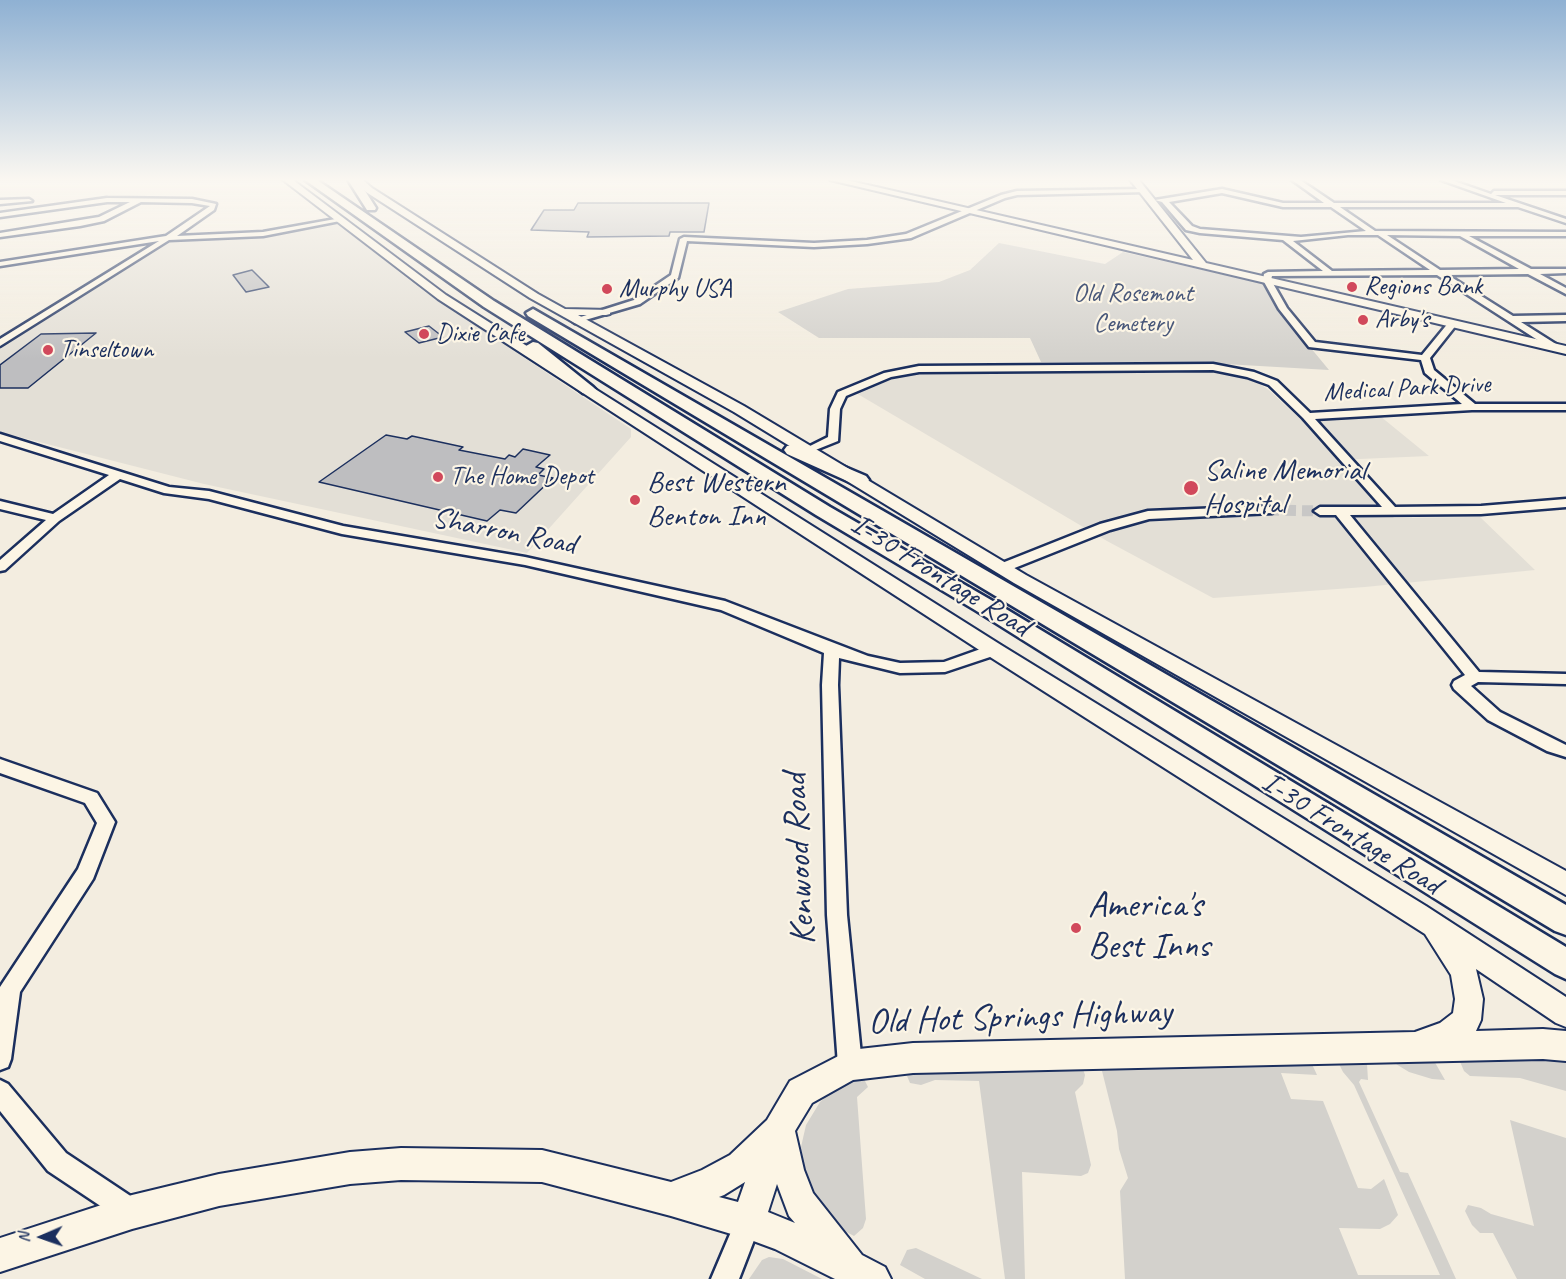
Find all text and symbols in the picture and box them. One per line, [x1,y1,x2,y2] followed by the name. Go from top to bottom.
[1364,271,1482,303] place label: Regions Bank
[619,273,731,305] place label: Murphy USA
[1073,278,1193,340] park label: Old Rosemont Cemetery
[1345,280,1359,294] marker: Regions Bank
[600,282,614,296] marker: Murphy USA
[1375,304,1429,336] place label: Arby's
[1356,313,1370,327] marker: Arby's
[436,318,524,350] place label: Dixie Cafe
[417,327,431,341] marker: Dixie Cafe
[60,334,153,366] place label: Tinseltown
[41,343,55,357] marker: Tinseltown
[1323,369,1491,409] street label: Medical Park Drive
[1204,453,1366,524] place label: Saline Memorial Hospital
[450,461,594,493] place label: The Home Depot
[647,465,786,536] place label: Best Western Benton Inn
[431,470,445,484] marker: The Home Depot
[1182,479,1200,497] marker: Saline Memorial Hospital
[628,493,642,507] marker: Best Western Benton Inn
[429,500,579,564] street label: Sharron Road
[844,507,1036,645] street label: I-30 Frontage Road
[1255,765,1447,903] street label: I-30 Frontage Road
[774,772,826,946] street label: Kenwood Road
[1088,885,1210,970] place label: America's Best Inns
[1069,921,1083,935] marker: America's Best Inns
[867,991,1173,1045] street label: Old Hot Springs Highway
[12,1207,72,1267] north arrow
[14,1232,34,1243] text: N

